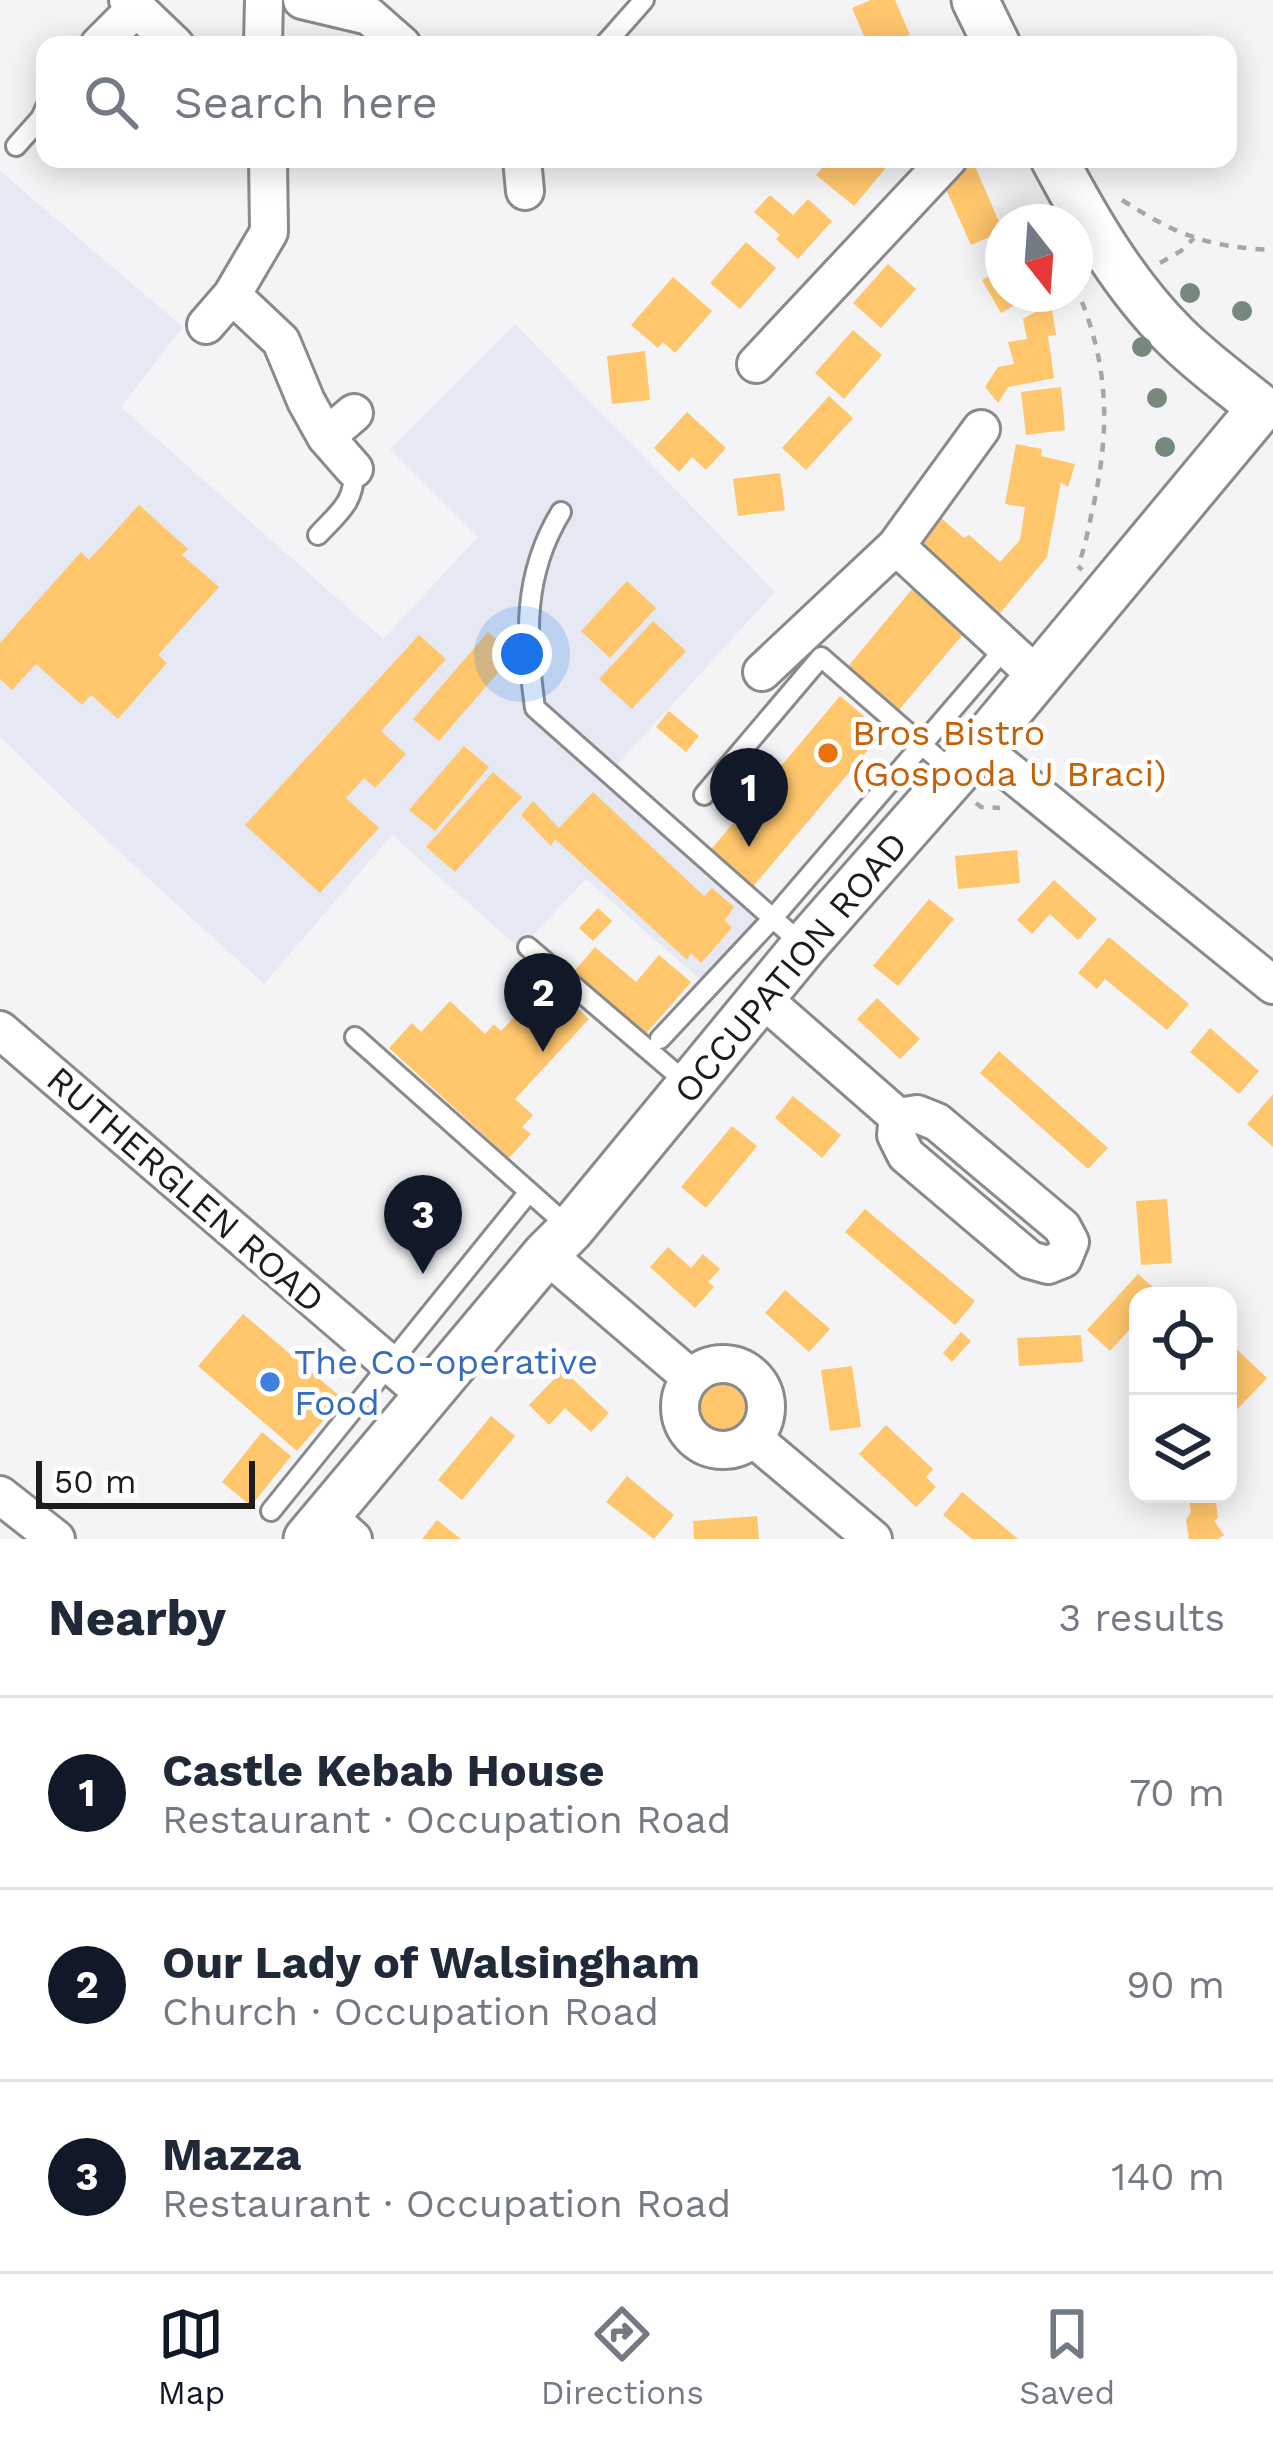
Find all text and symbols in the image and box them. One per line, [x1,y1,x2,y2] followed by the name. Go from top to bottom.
[36,36,1237,168] search box
[78,69,144,135] icon: search
[174,76,438,129] text: Search here
[985,204,1093,312] north arrow
[492,624,552,684] your location
[852,712,1167,795] place label: Bros Bistro (Gospoda U Braci)
[815,740,841,766] marker: Bros Bistro (Gospoda U Braci)
[710,748,788,847] pin: 1
[665,824,916,1111] street label: OCCUPATION ROAD
[504,953,582,1052] pin: 2
[38,1058,332,1321] street label: RUTHERGLEN ROAD
[384,1175,462,1274] pin: 3
[1129,1287,1237,1503] map controls
[1129,1287,1237,1395] button: locate
[294,1341,598,1424] place label: The Co-operative Food
[257,1369,283,1395] marker: The Co-operative Food
[1129,1395,1237,1503] button: layers
[36,1455,255,1508] scale bar
[54,1462,136,1501] text: 50 m
[48,1588,226,1647] text: Nearby
[1059,1595,1225,1640] text: 3 results
[162,1744,605,1797] text: Castle Kebab House
[79,1770,95,1815] text: 1
[1129,1770,1225,1815] text: 70 m
[162,1797,731,1842] text: Restaurant · Occupation Road
[162,1936,700,1989] text: Our Lady of Walsingham
[75,1962,99,2007] text: 2
[1126,1962,1225,2007] text: 90 m
[162,1989,659,2034] text: Church · Occupation Road
[162,2128,301,2181] text: Mazza
[75,2154,99,2199] text: 3
[1111,2154,1225,2199] text: 140 m
[162,2181,731,2226] text: Restaurant · Occupation Road
[158,2301,225,2412] tab: Map
[541,2301,704,2412] tab: Directions
[1019,2301,1115,2412] tab: Saved

